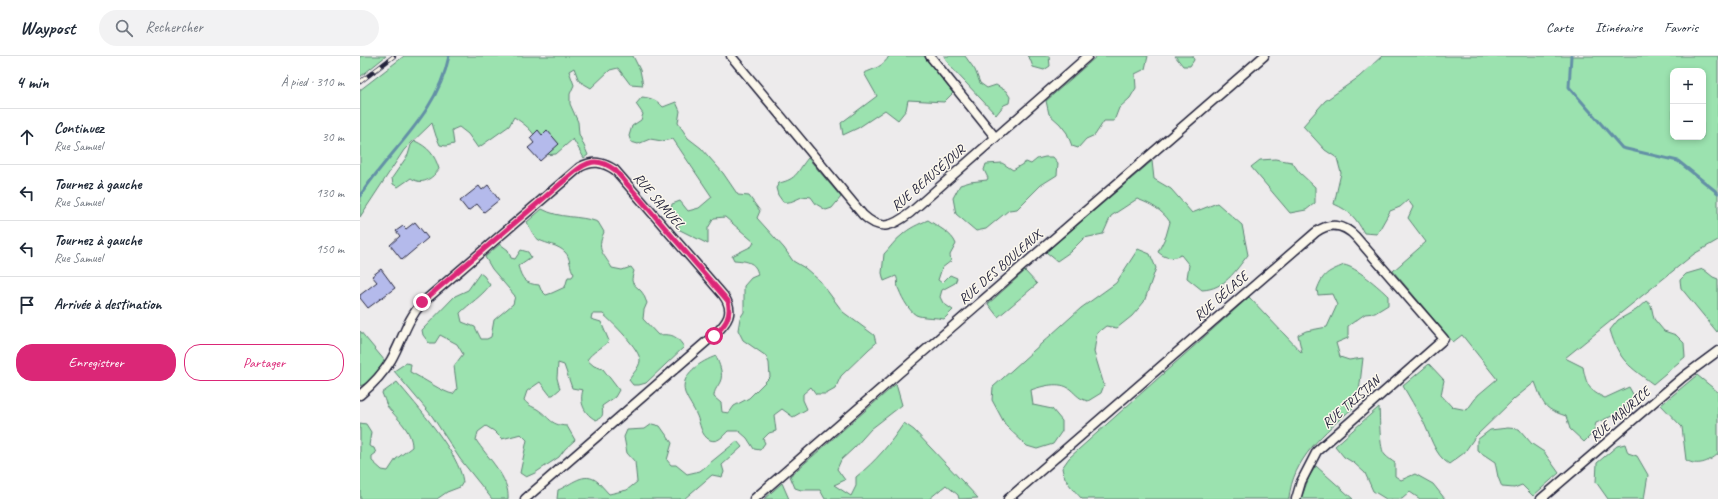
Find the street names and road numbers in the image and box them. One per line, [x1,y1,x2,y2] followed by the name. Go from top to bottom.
[888,140,970,215] street label: RUE BEAUSÉJOUR
[630,170,689,233] street label: RUE SAMUEL
[955,225,1047,308] street label: RUE DES BOULEAUX
[1190,266,1253,324] street label: RUE GÉLASE
[1318,371,1385,432] street label: RUE TRISTAN
[1586,382,1655,445] street label: RUE MAURICE

